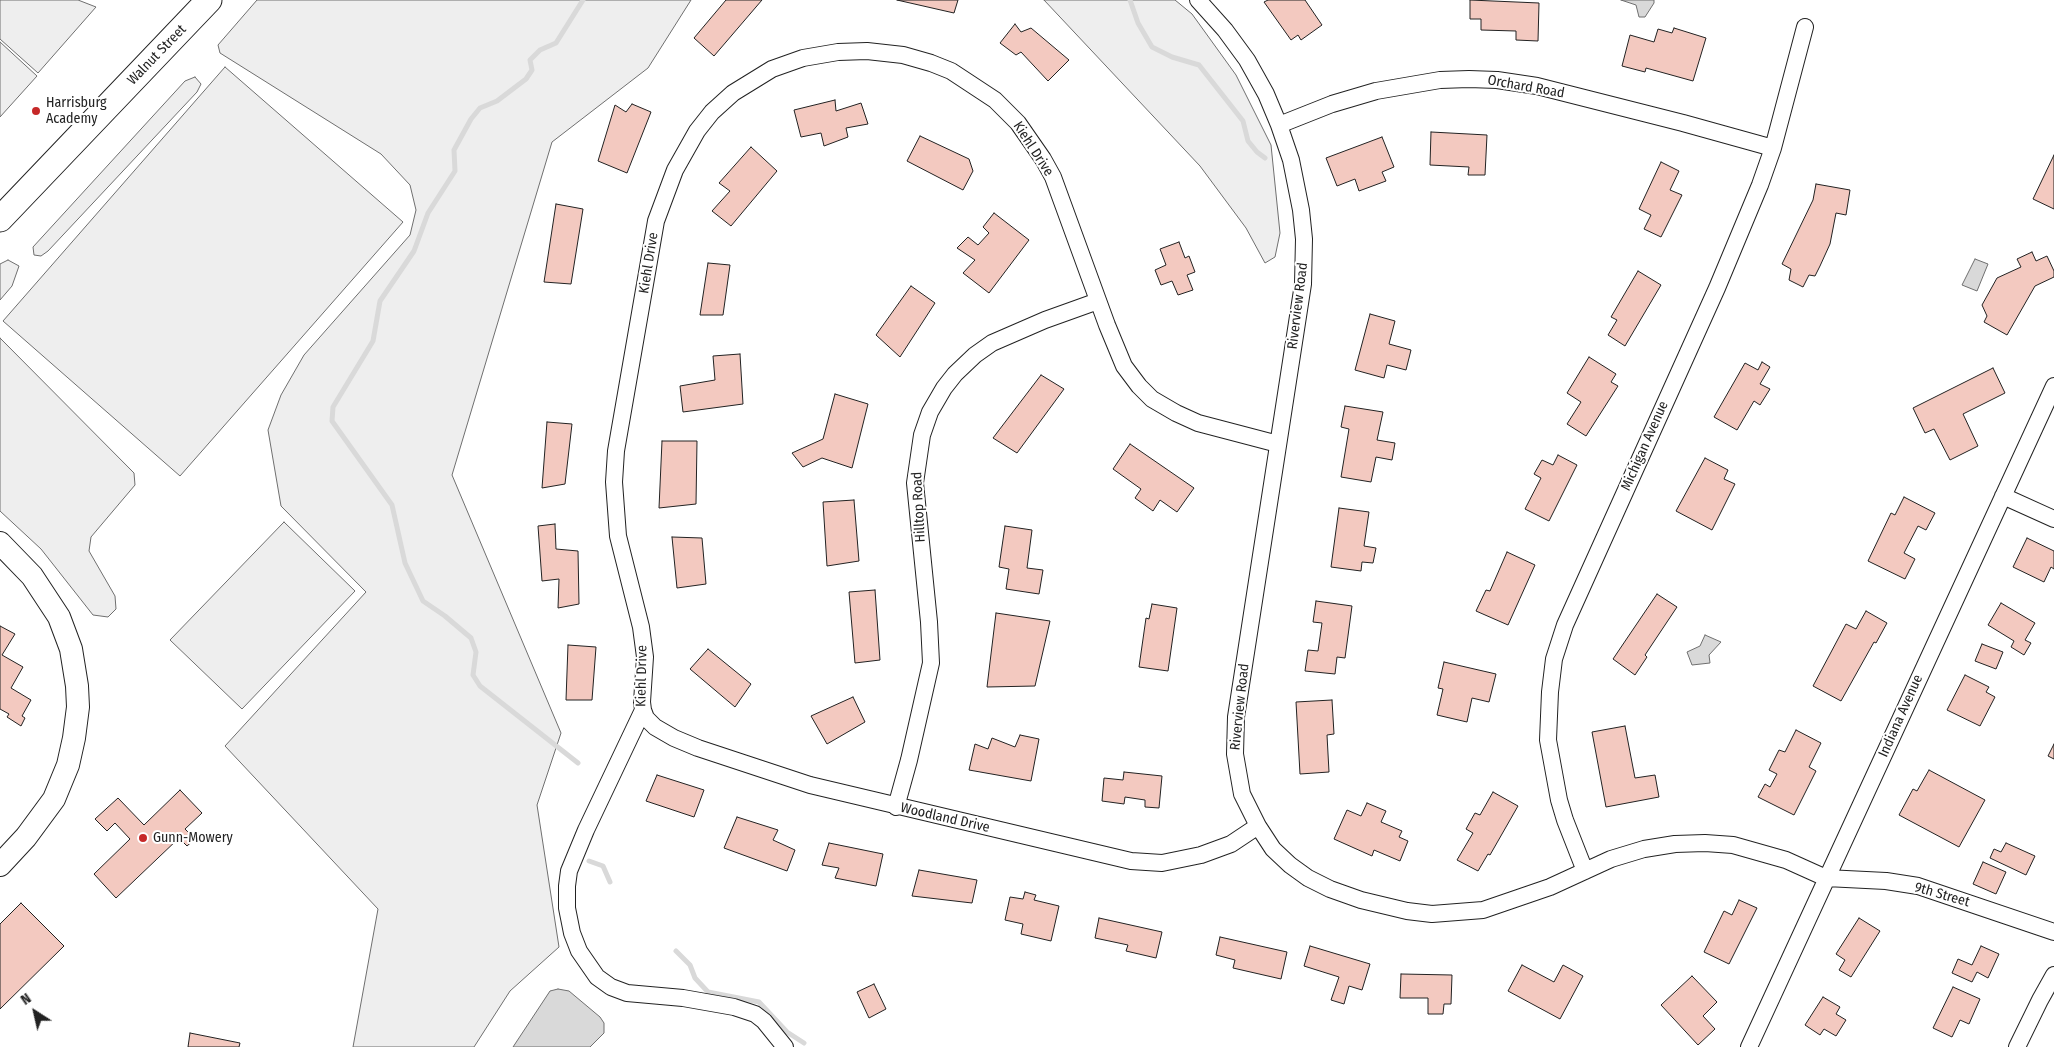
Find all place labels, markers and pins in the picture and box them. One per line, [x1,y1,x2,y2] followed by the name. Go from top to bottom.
[46,95,107,128] place label: Harrisburg Academy
[30,105,42,117] marker: Harrisburg Academy
[153,830,233,846] place label: Gunn-Mowery
[137,832,149,844] marker: Gunn-Mowery

